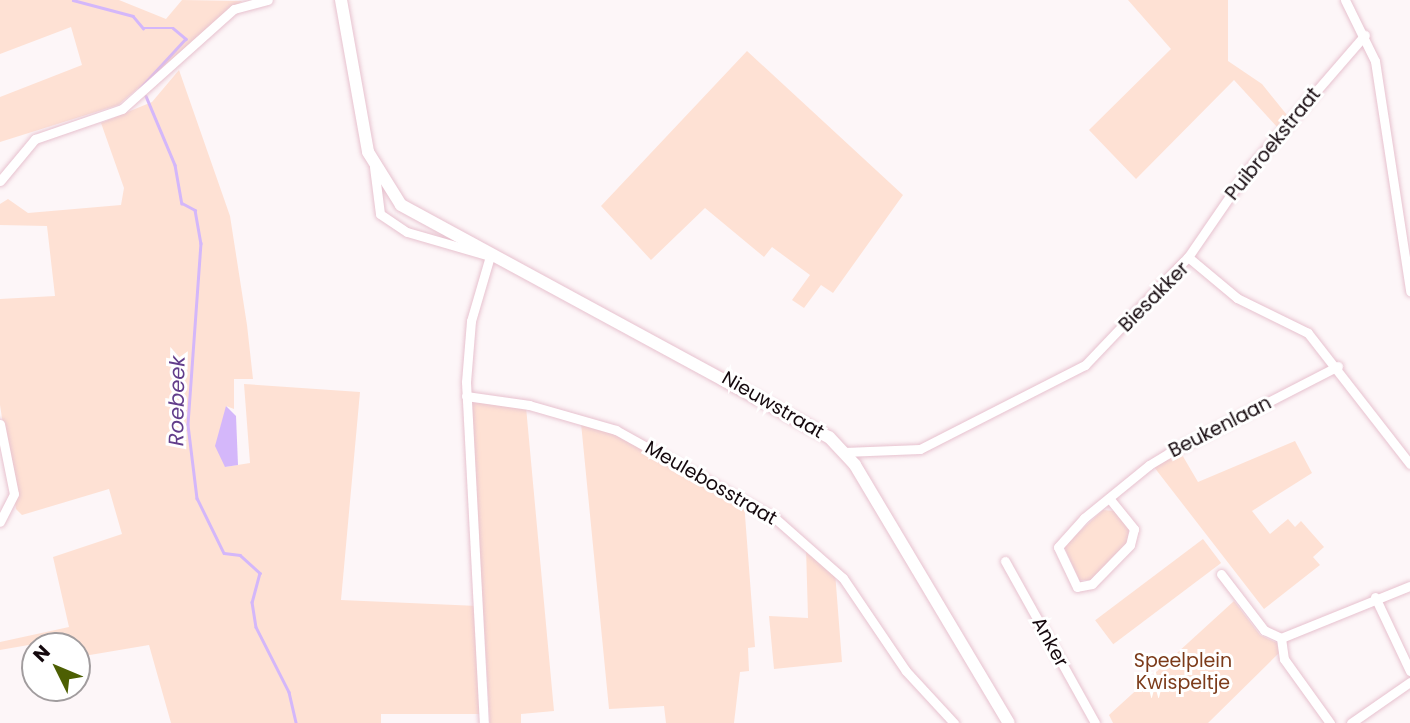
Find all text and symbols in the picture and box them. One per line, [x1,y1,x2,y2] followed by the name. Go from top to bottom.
[1221,83,1325,205] street label: Puibroekstraat
[1114,257,1194,337] street label: Biesakker
[164,356,190,446] water label: Roebeek
[718,367,828,443] street label: Nieuwstraat
[1165,391,1275,463] street label: Beukenlaan
[641,436,781,530] street label: Meulebosstraat
[1027,613,1073,671] street label: Anker
[21,632,91,702] north arrow
[27,639,56,668] text: N
[1134,650,1232,694] park label: Speelplein Kwispeltje

